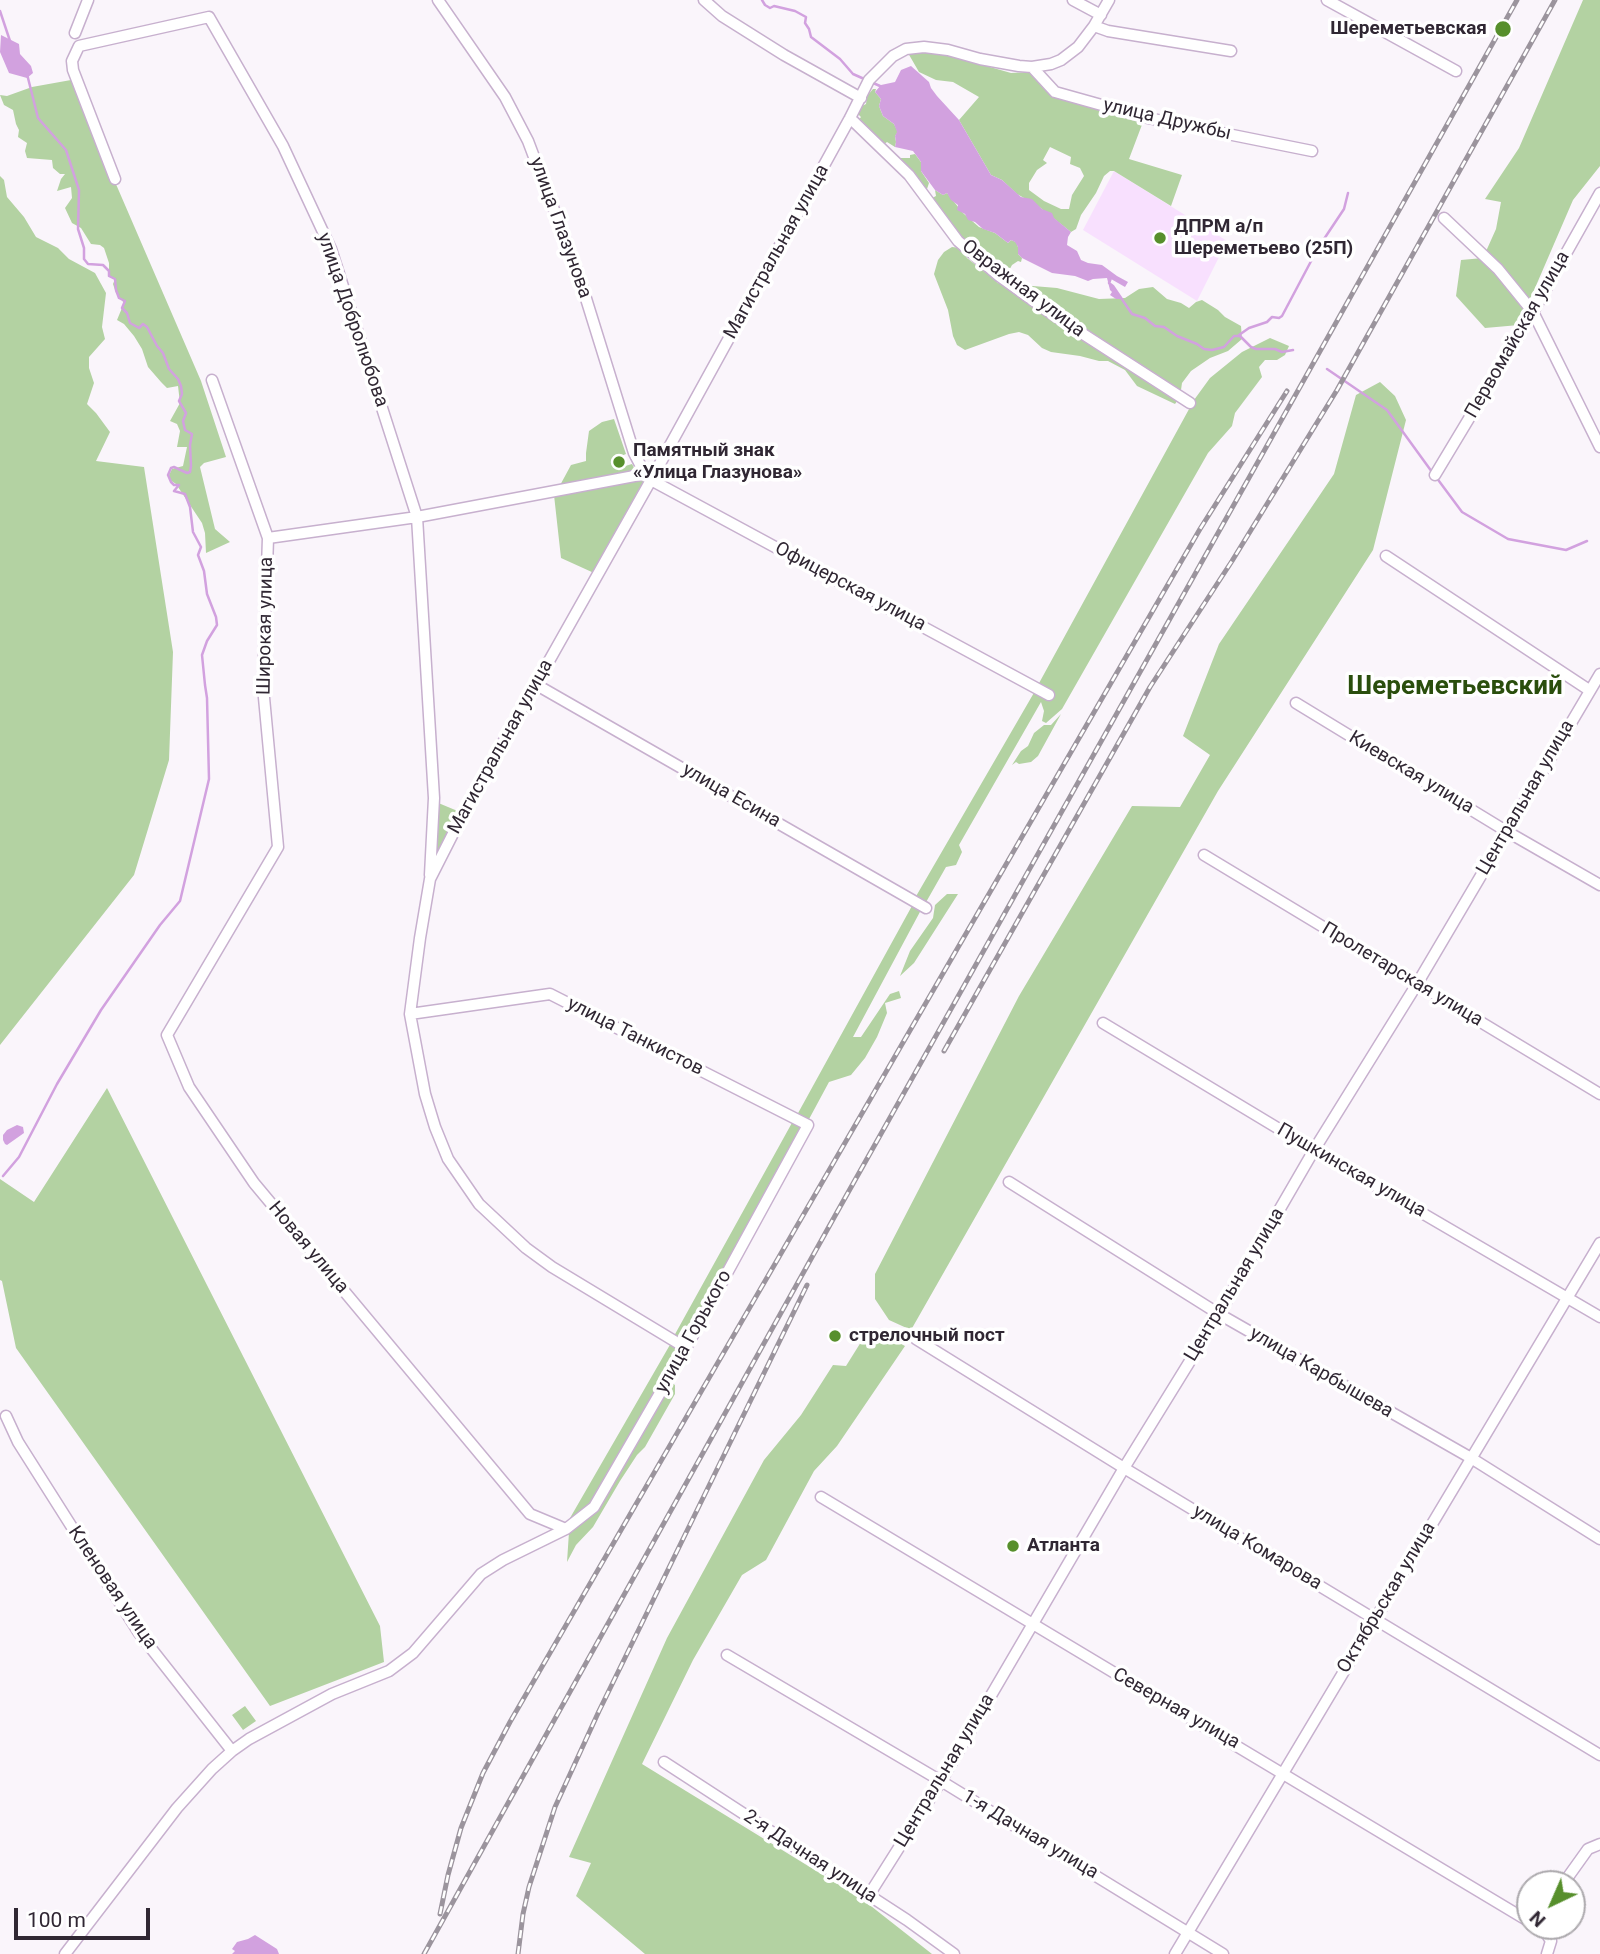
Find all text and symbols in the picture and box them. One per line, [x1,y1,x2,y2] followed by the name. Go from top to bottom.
[1330,18,1487,40] place label: Шереметьевская
[1493,19,1513,39] marker: Шереметьевская
[1101,94,1233,146] street label: улица Дружбы
[524,154,596,302] street label: улица Глазунова
[720,161,834,343] street label: Магистральная улица
[1174,216,1353,260] place label: ДПРМ а/п Шереметьево (25П)
[311,230,393,410] street label: улица Добролюбова
[1152,230,1168,246] marker: ДПРМ а/п Шереметьево (25П)
[957,235,1089,343] street label: Овражная улица
[1461,247,1575,423] street label: Первомайская улица
[633,440,802,484] place label: Памятный знак «Улица Глазунова»
[611,454,627,470] marker: Памятный знак «Улица Глазунова»
[771,538,929,636] street label: Офицерская улица
[253,557,279,695] street label: Широкая улица
[444,656,558,838] street label: Магистральная улица
[1347,671,1563,703] district label: Шереметьевский
[1472,717,1580,879] street label: Центральная улица
[1344,727,1478,819] street label: Киевская улица
[678,759,784,833] street label: улица Есина
[1317,918,1487,1032] street label: Пролетарская улица
[563,993,707,1081] street label: улица Танкистов
[1273,1119,1429,1223] street label: Пушкинская улица
[263,1197,353,1299] street label: Новая улица
[1180,1204,1290,1366] street label: Центральная улица
[651,1267,737,1397] street label: улица Горького
[1245,1323,1397,1423] street label: улица Карбышева
[849,1325,1005,1347] place label: стрелочный пост
[827,1328,843,1344] marker: стрелочный пост
[1188,1500,1326,1596] street label: улица Комарова
[1333,1518,1441,1678] street label: Октябрьская улица
[62,1522,162,1654] street label: Кленовая улица
[1027,1535,1100,1557] place label: Атланта
[1005,1538,1021,1554] marker: Атланта
[1109,1663,1243,1755] street label: Северная улица
[890,1690,1000,1852] street label: Центральная улица
[958,1785,1102,1885] street label: 1-я Дачная улица
[739,1805,881,1909] street label: 2-я Дачная улица
[1516,1870,1586,1940] north arrow
[18,1895,154,1939] scale bar
[1525,1906,1550,1932] text: N
[27,1908,86,1932] text: 100 m

